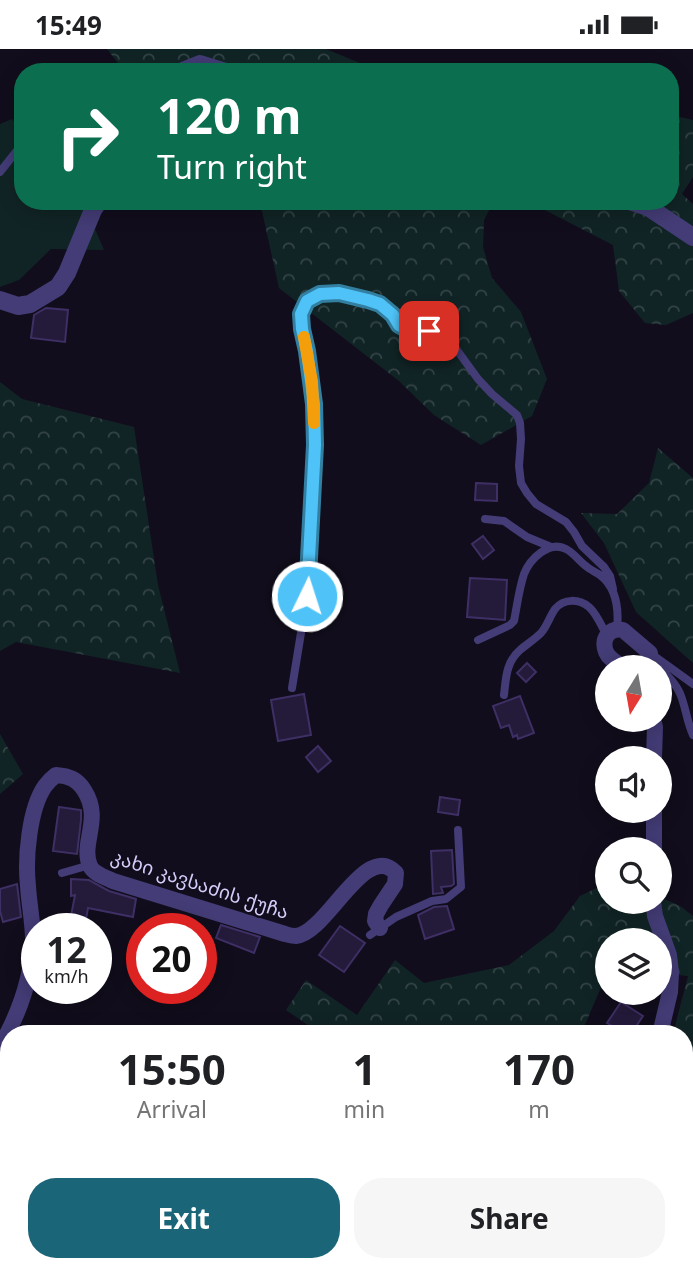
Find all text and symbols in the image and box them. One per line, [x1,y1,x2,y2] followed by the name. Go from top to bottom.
[35,7,102,43] text: 15:49
[157,82,302,148] text: 120 m
[42,91,133,182] icon: right
[157,145,307,188] text: Turn right
[399,301,459,361] pin
[410,312,448,350] icon: arrive
[270,559,344,633] position arrow
[595,655,672,731] north arrow
[595,655,672,1005] map controls
[595,746,672,823] button: sound
[595,837,672,914] button: search
[108,843,292,925] street label: კახი კავსაძის ქუჩა
[126,913,217,1004] speed limit sign: 20
[46,926,87,973] text: 12
[595,928,672,1005] button: layers
[44,964,89,988] text: km/h
[118,1040,226,1097] text: 15:50
[352,1040,376,1097] text: 1
[503,1040,575,1097] text: 170
[137,1093,207,1125] text: Arrival
[344,1093,385,1125] text: min
[528,1093,550,1125] text: m
[28,1178,340,1258] button: Exit
[354,1178,665,1258] button: Share

